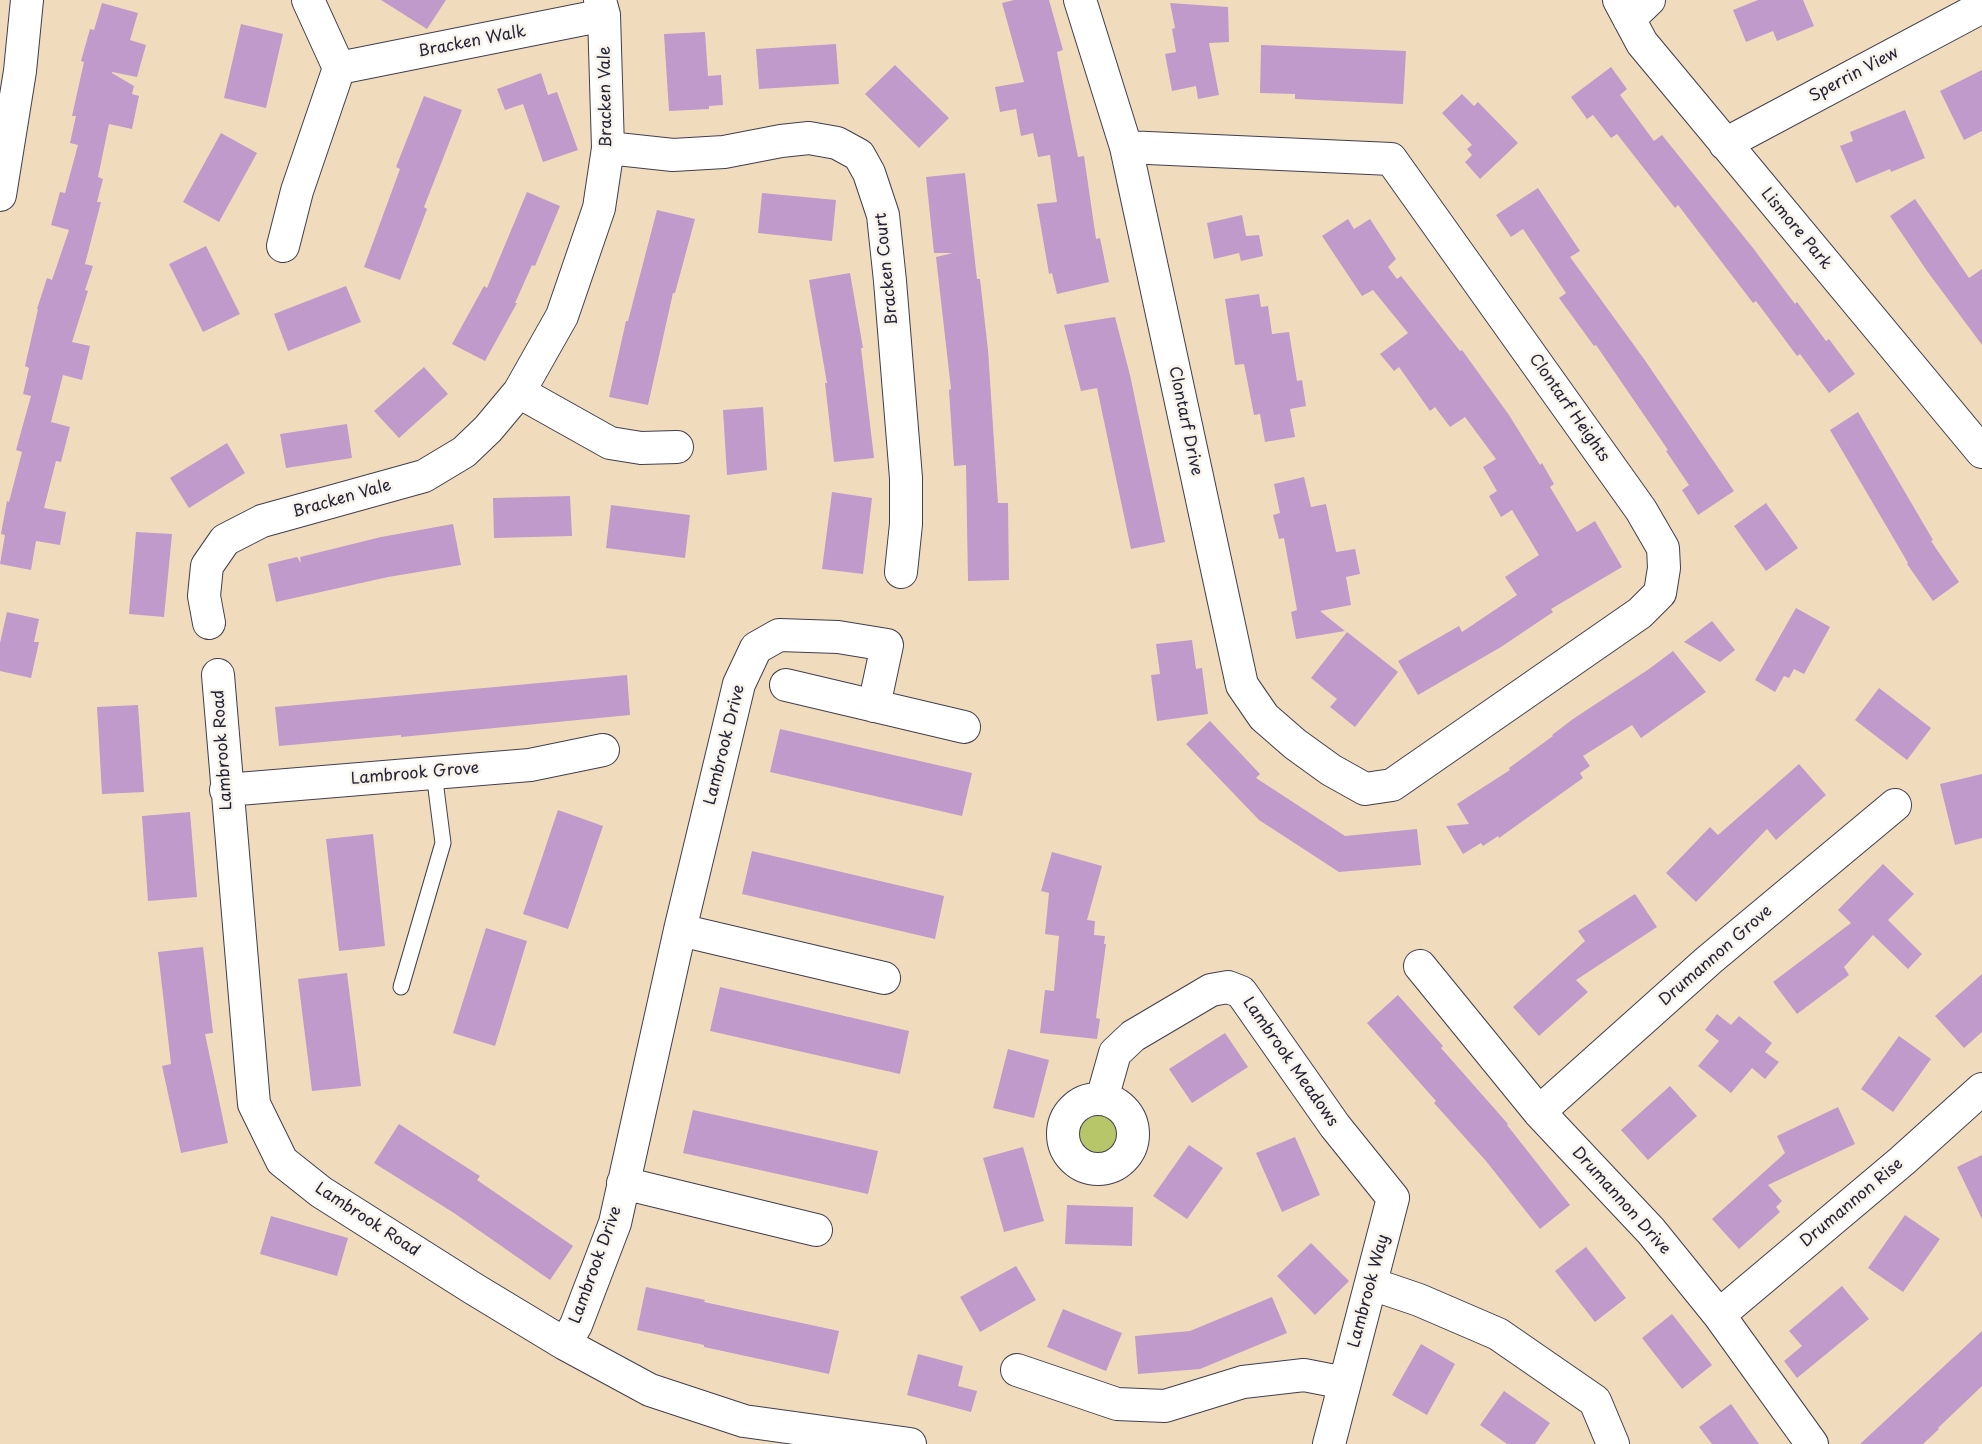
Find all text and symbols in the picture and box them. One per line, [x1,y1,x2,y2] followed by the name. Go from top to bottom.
[416,22,528,62] street label: Bracken Walk
[1806,43,1902,107] street label: Sperrin View
[596,46,616,148] street label: Bracken Vale
[1756,184,1836,274] street label: Lismore Park
[872,212,902,326] street label: Bracken Court
[1525,350,1613,466] street label: Clontarf Heights
[1164,365,1206,477] street label: Clontarf Drive
[290,476,394,522] street label: Bracken Vale
[701,683,749,807] street label: Lambrook Drive
[209,689,237,811] street label: Lambrook Road
[350,759,480,789] street label: Lambrook Grove
[1656,902,1776,1010] street label: Drumannon Grove
[1238,994,1342,1130] street label: Lambrook Meadows
[1568,1143,1674,1259] street label: Drumannon Drive
[1797,1155,1907,1251] street label: Drumannon Rise
[311,1179,423,1261] street label: Lambrook Road
[566,1204,626,1326] street label: Lambrook Drive
[1345,1232,1393,1350] street label: Lambrook Way

